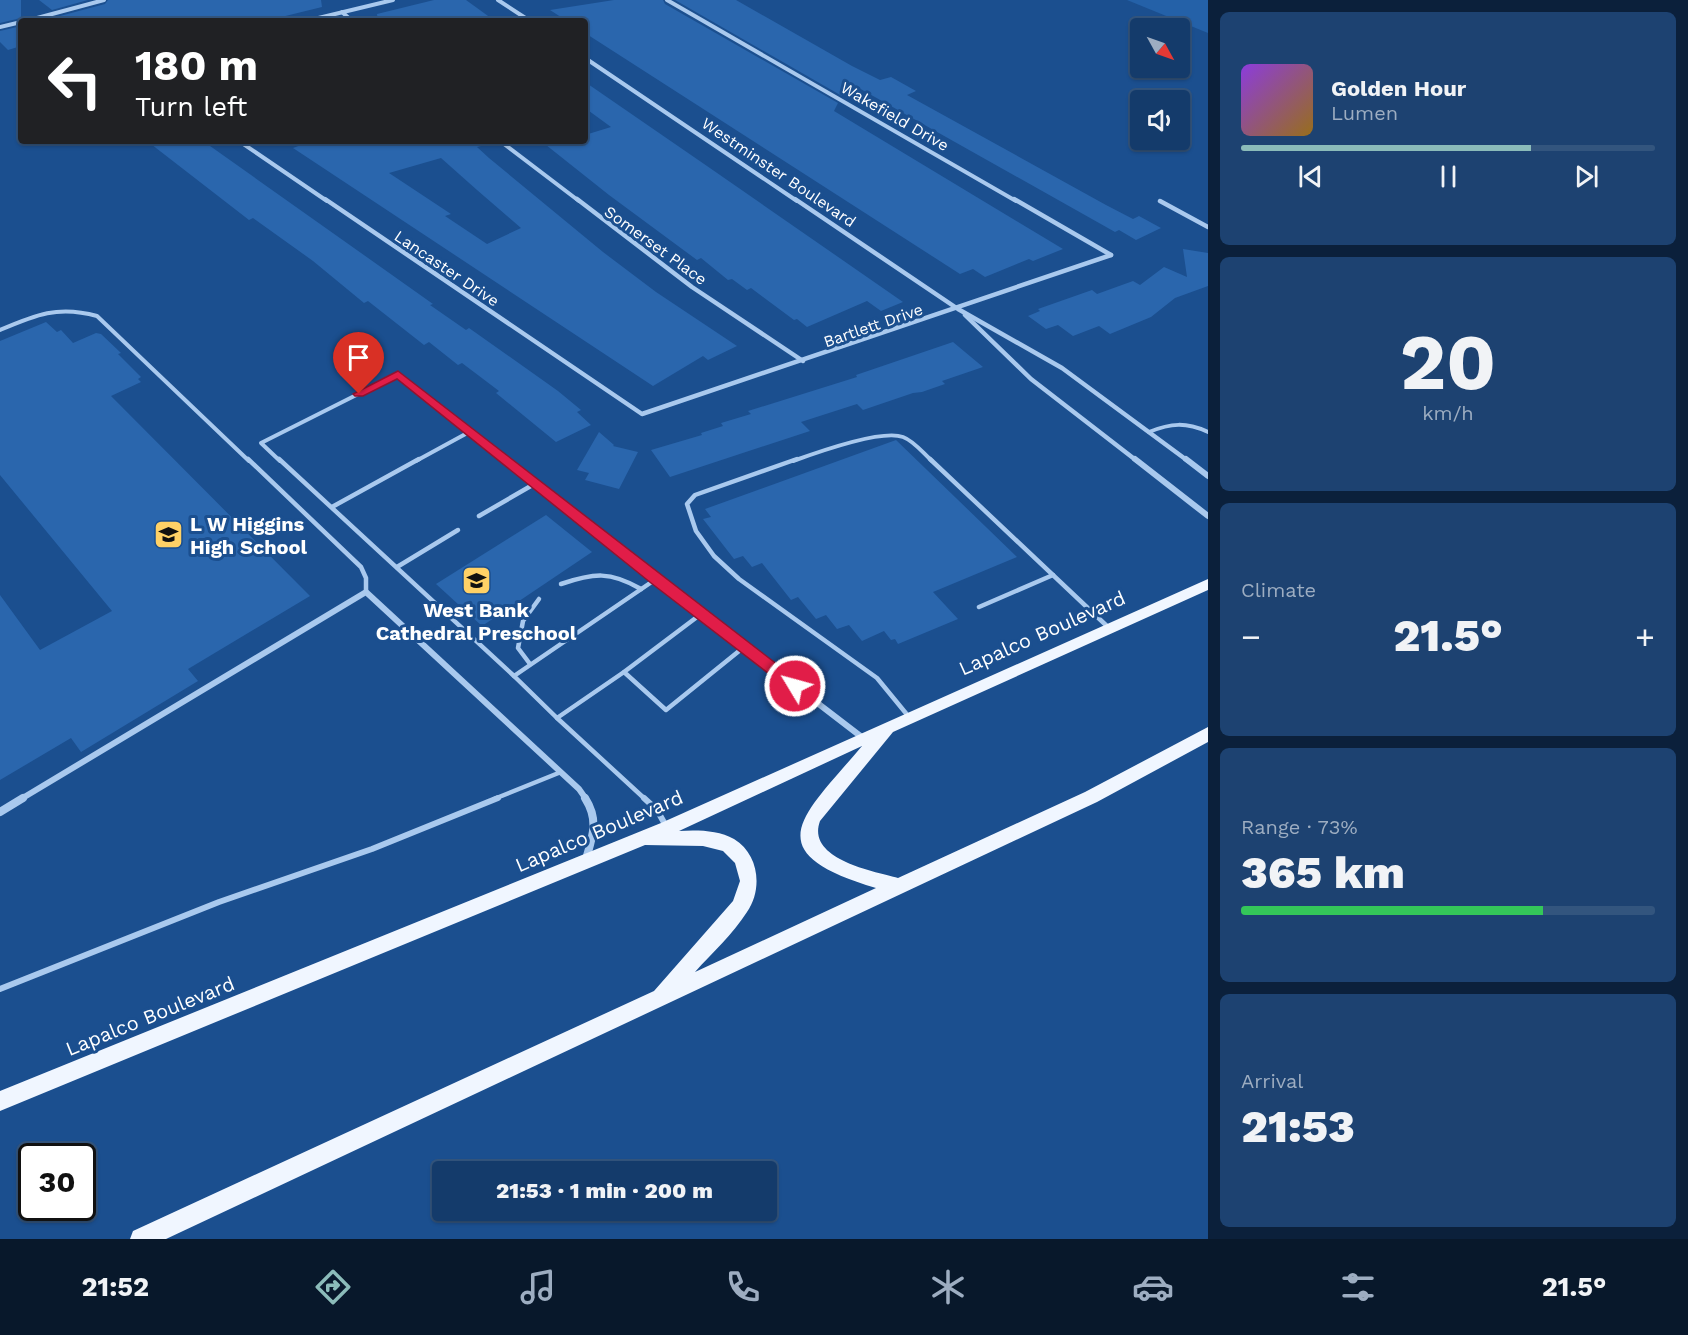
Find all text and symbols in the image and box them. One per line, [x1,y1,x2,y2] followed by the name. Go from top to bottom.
[1130,18,1190,78] north arrow
[1130,18,1190,150] map controls
[135,41,258,90] text: 180 m
[36,42,114,120] icon: left
[1331,76,1466,101] text: Golden Hour
[837,78,952,155] street label: Wakefield Drive
[1130,90,1190,150] button: sound
[135,91,247,123] text: Turn left
[1331,101,1398,125] text: Lumen
[698,114,859,231] street label: Westminster Boulevard
[1294,160,1327,193] icon: previous
[1432,160,1465,193] icon: pause
[1570,160,1603,193] icon: next
[601,202,711,289] street label: Somerset Place
[391,226,503,310] street label: Lancaster Drive
[821,300,925,351] street label: Bartlett Drive
[1400,316,1496,408] text: 20
[333,332,384,394] pin
[342,341,375,374] icon: arrive
[1422,401,1474,425] text: km/h
[190,512,308,559] place label: L W Higgins High School
[153,519,185,551] school or university icon: L W Higgins High School
[460,564,492,596] school or university icon: West Bank Cathedral Preschool
[1241,578,1316,602] text: Climate
[955,585,1129,681] street label: Lapalco Boulevard
[376,598,577,645] place label: West Bank Cathedral Preschool
[1393,609,1503,662] text: 21.5°
[1241,617,1261,656] text: −
[1635,617,1655,656] text: +
[763,654,827,718] position arrow
[512,785,686,877] street label: Lapalco Boulevard
[1241,815,1358,839] text: Range · 73%
[1241,846,1405,899] text: 365 km
[62,971,238,1061] street label: Lapalco Boulevard
[1241,1069,1303,1093] text: Arrival
[1241,1100,1355,1153] text: 21:53
[18,1143,96,1221] speed limit sign: 30
[496,1178,713,1203] text: 21:53 · 1 min · 200 m
[312,1266,354,1308] icon: directions
[517,1266,559,1308] icon: music
[722,1266,764,1308] icon: phone
[927,1266,969,1308] icon: climate
[1132,1266,1174,1308] icon: car
[1337,1266,1379,1308] icon: filters
[81,1271,149,1303] text: 21:52
[1542,1271,1606,1303] text: 21.5°

